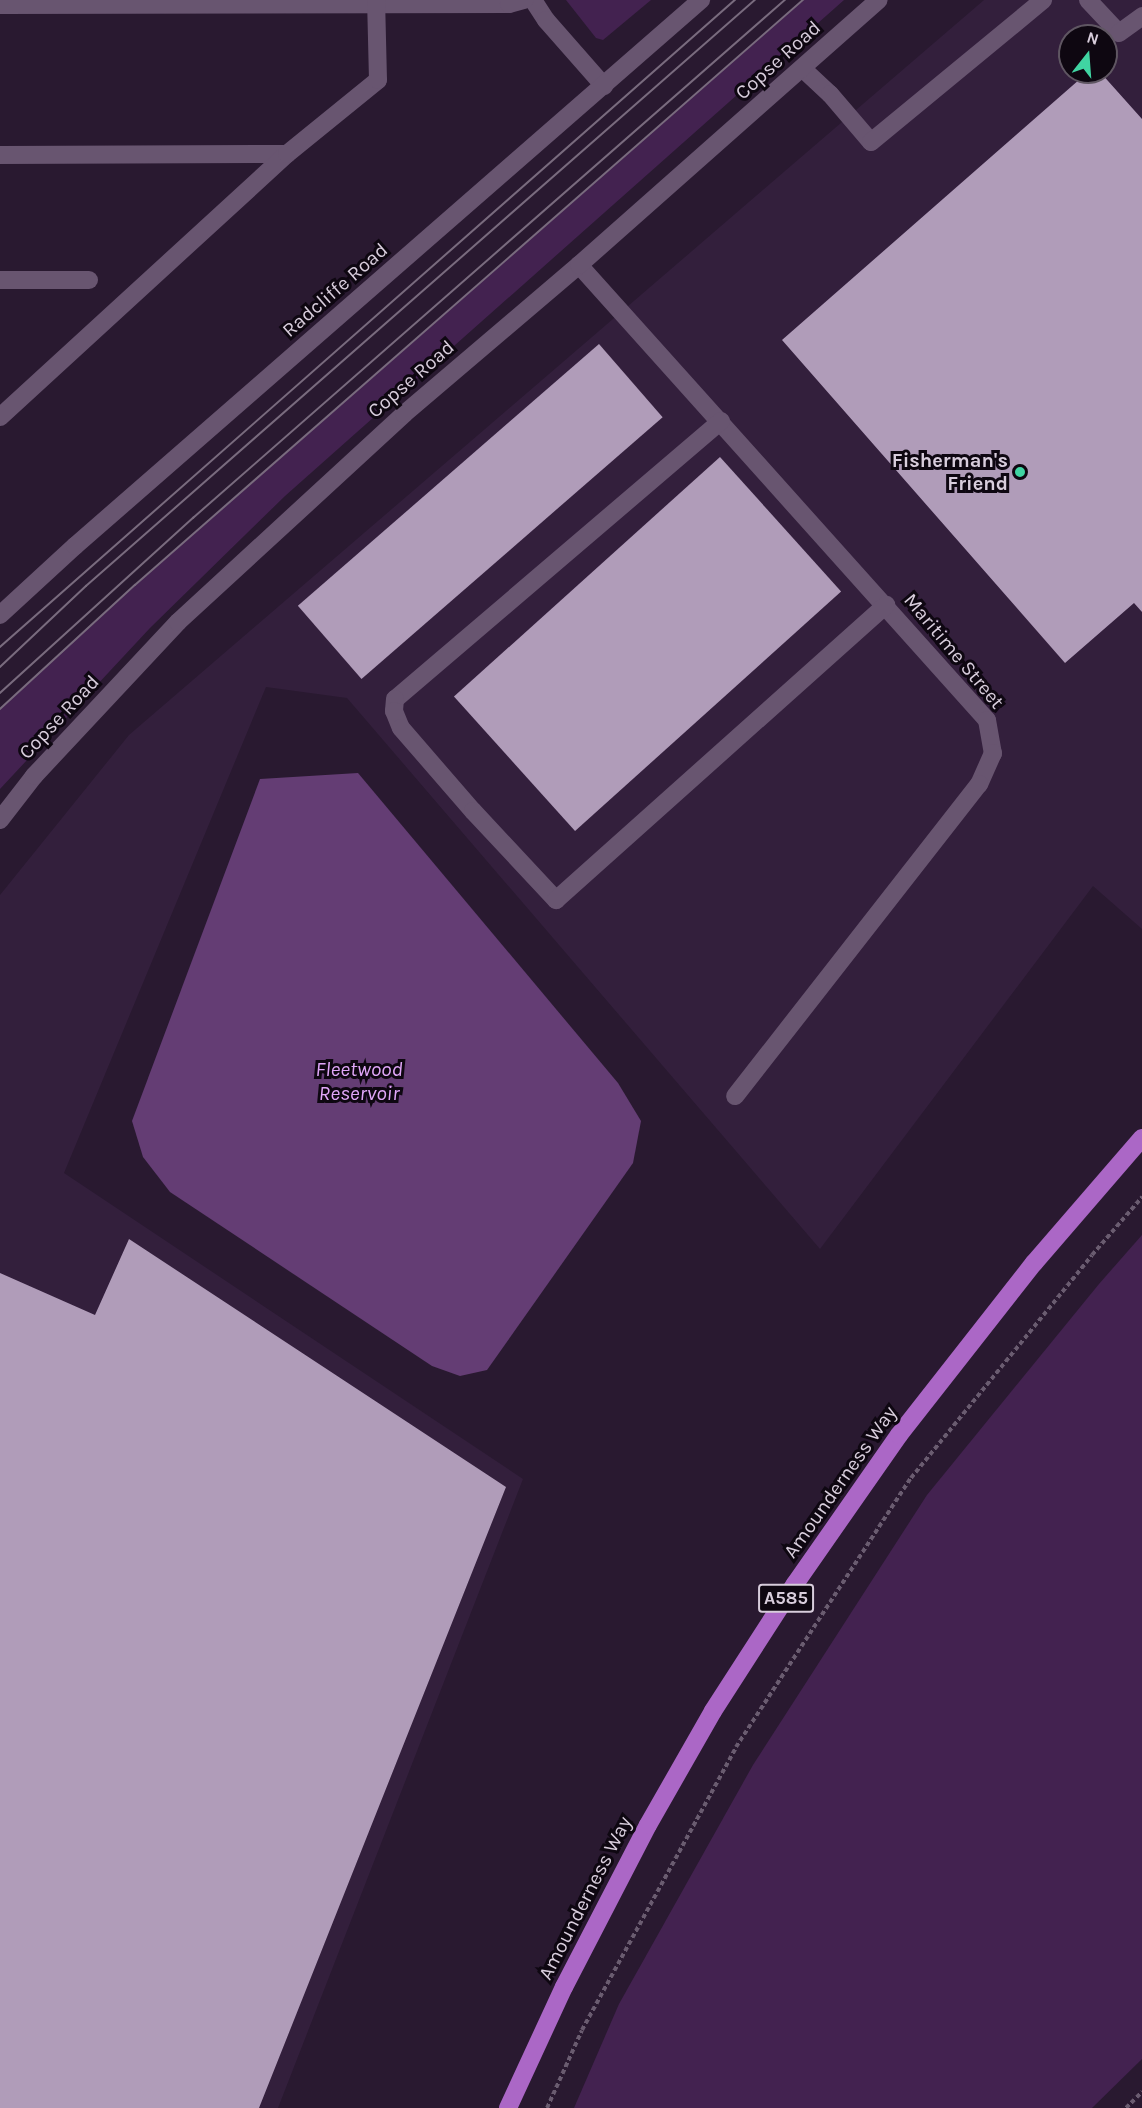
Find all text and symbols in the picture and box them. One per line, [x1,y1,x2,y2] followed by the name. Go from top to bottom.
[730,15,826,105] street label: Copse Road
[1058,24,1118,84] north arrow
[1085,27,1101,49] text: N
[277,238,393,342] street label: Radcliffe Road
[363,335,459,423] street label: Copse Road
[892,448,1008,495] place label: Fisherman's Friend
[1013,465,1027,479] marker: Fisherman's Friend
[899,588,1009,714] street label: Maritime Street
[14,670,104,764] street label: Copse Road
[315,1056,403,1106] water label: Fleetwood Reservoir
[778,1401,902,1563] street label: Amounderness Way
[758,1583,814,1613] road number: A585
[533,1812,637,1984] street label: Amounderness Way

